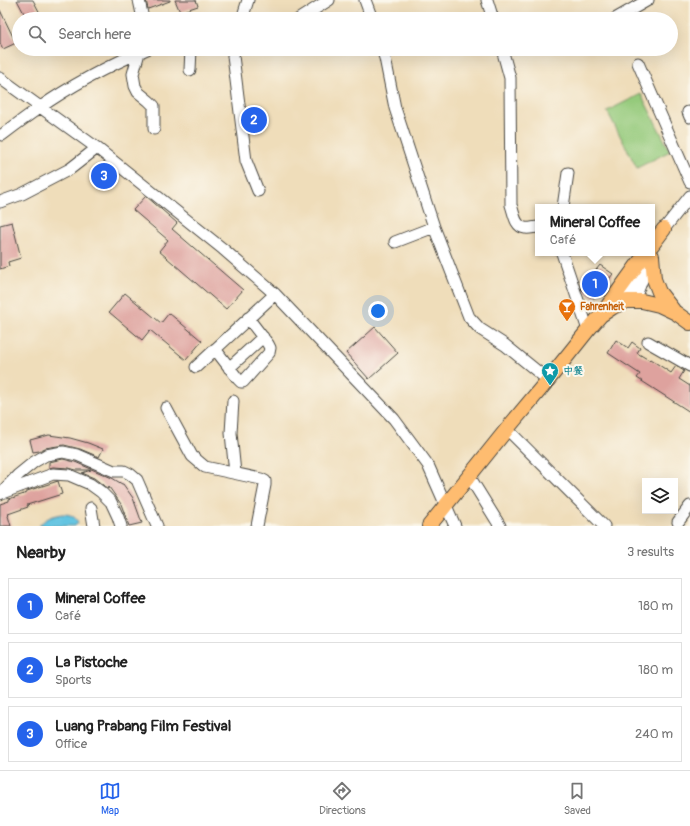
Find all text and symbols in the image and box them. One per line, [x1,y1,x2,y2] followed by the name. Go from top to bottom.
[12,12,678,56] search box
[26,23,48,45] icon: search
[58,25,131,44] text: Search here
[241,105,267,135] pin: 2
[91,161,117,191] pin: 3
[535,204,655,256] popup
[550,213,640,232] text: Mineral Coffee
[550,232,576,248] text: Café
[582,269,608,299] pin: 1
[557,297,577,322] bar icon: Fahrenheit
[368,301,388,321] your location
[580,301,625,313] place label: Fahrenheit
[540,361,560,386] place icon: 中餐
[563,365,583,377] place label: 中餐
[642,478,678,514] map controls
[642,478,678,514] button: layers
[16,542,65,563] text: Nearby
[627,544,674,560] text: 3 results
[55,589,145,608] text: Mineral Coffee
[27,598,33,614] text: 1
[638,598,673,614] text: 180 m
[55,608,81,624] text: Café
[55,653,128,672] text: La Pistoche
[26,662,34,678] text: 2
[638,662,673,678] text: 180 m
[55,672,91,688] text: Sports
[55,717,231,736] text: Luang Prabang Film Festival
[26,726,34,742] text: 3
[635,726,673,742] text: 240 m
[55,736,87,752] text: Office
[99,780,121,817] tab: Map
[319,780,366,817] tab: Directions
[564,780,591,817] tab: Saved

